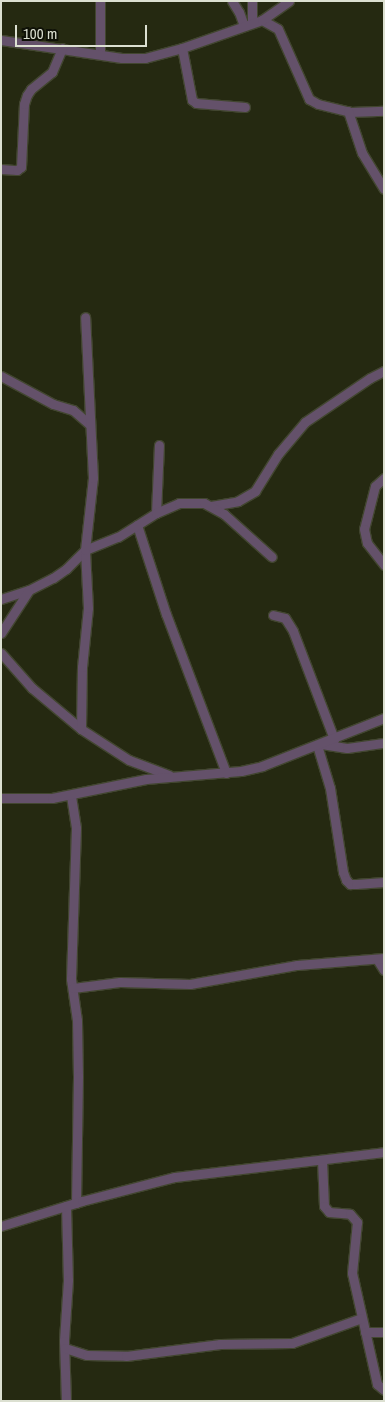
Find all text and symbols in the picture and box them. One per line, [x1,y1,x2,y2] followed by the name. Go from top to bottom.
[18,15,150,47] scale bar
[23,23,57,44] text: 100 m

